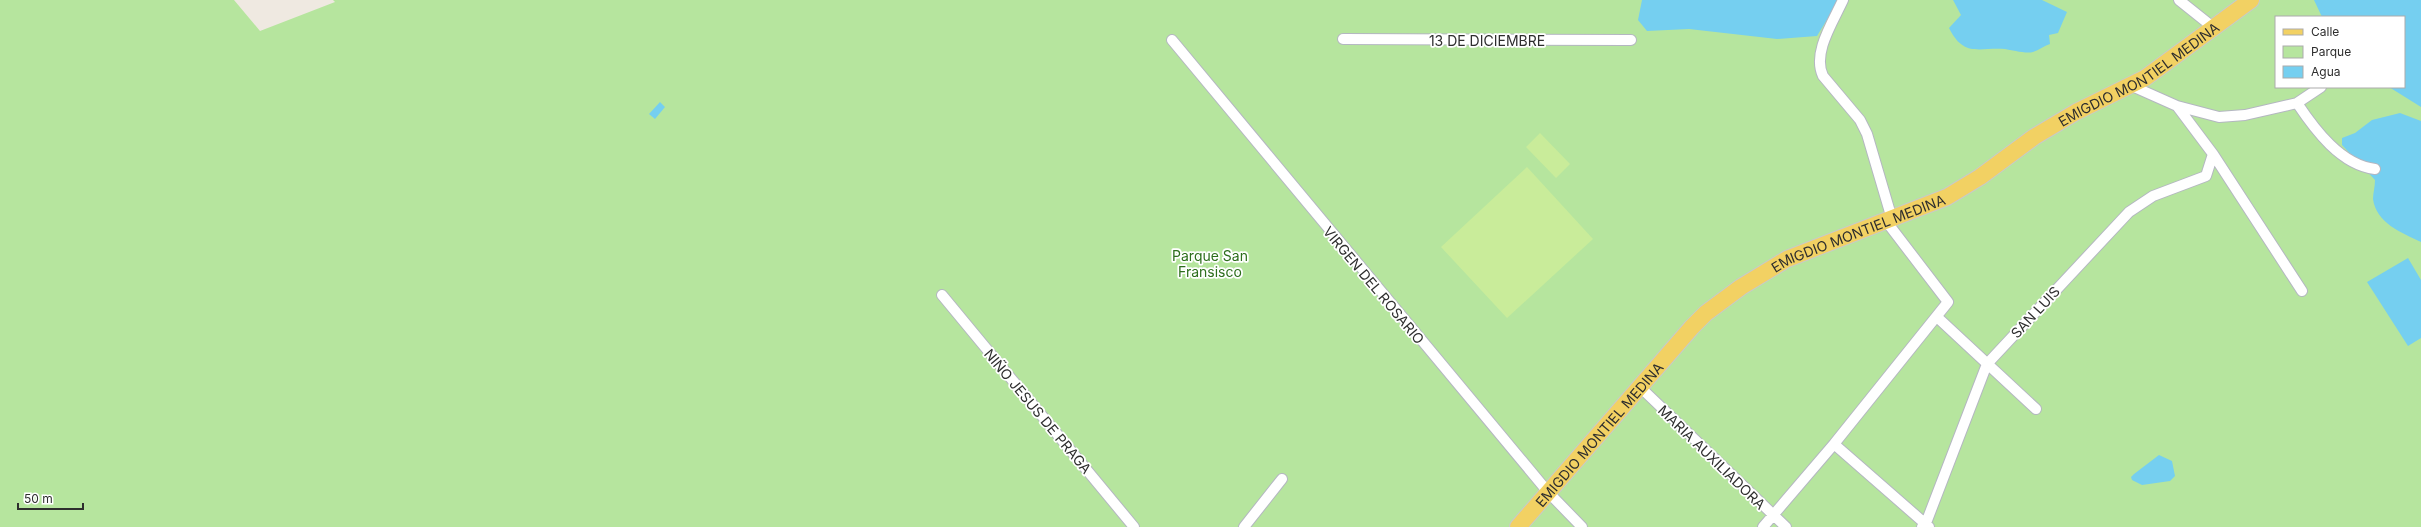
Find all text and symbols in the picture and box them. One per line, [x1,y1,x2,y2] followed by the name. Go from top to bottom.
[2275,16,2405,88] legend
[2055,18,2222,129] street label: EMIGDIO MONTIEL MEDINA
[2311,24,2339,39] text: Calle
[1429,32,1545,49] street label: 13 DE DICIEMBRE
[2311,44,2351,59] text: Parque
[2311,64,2340,79] text: Agua
[1768,190,1948,275] street label: EMIGDIO MONTIEL MEDINA
[1320,223,1428,347] street label: VIRGEN DEL ROSARIO
[1172,247,1248,280] park label: Parque San Fransisco
[2007,283,2063,341] street label: SAN LUIS
[981,345,1095,477] street label: NIÑO JESUS DE PRAGA
[1531,358,1666,510] street label: EMIGDIO MONTIEL MEDINA
[1655,401,1769,513] street label: MARIA AUXILIADORA
[18,485,83,511] scale bar
[24,491,53,506] text: 50 m

